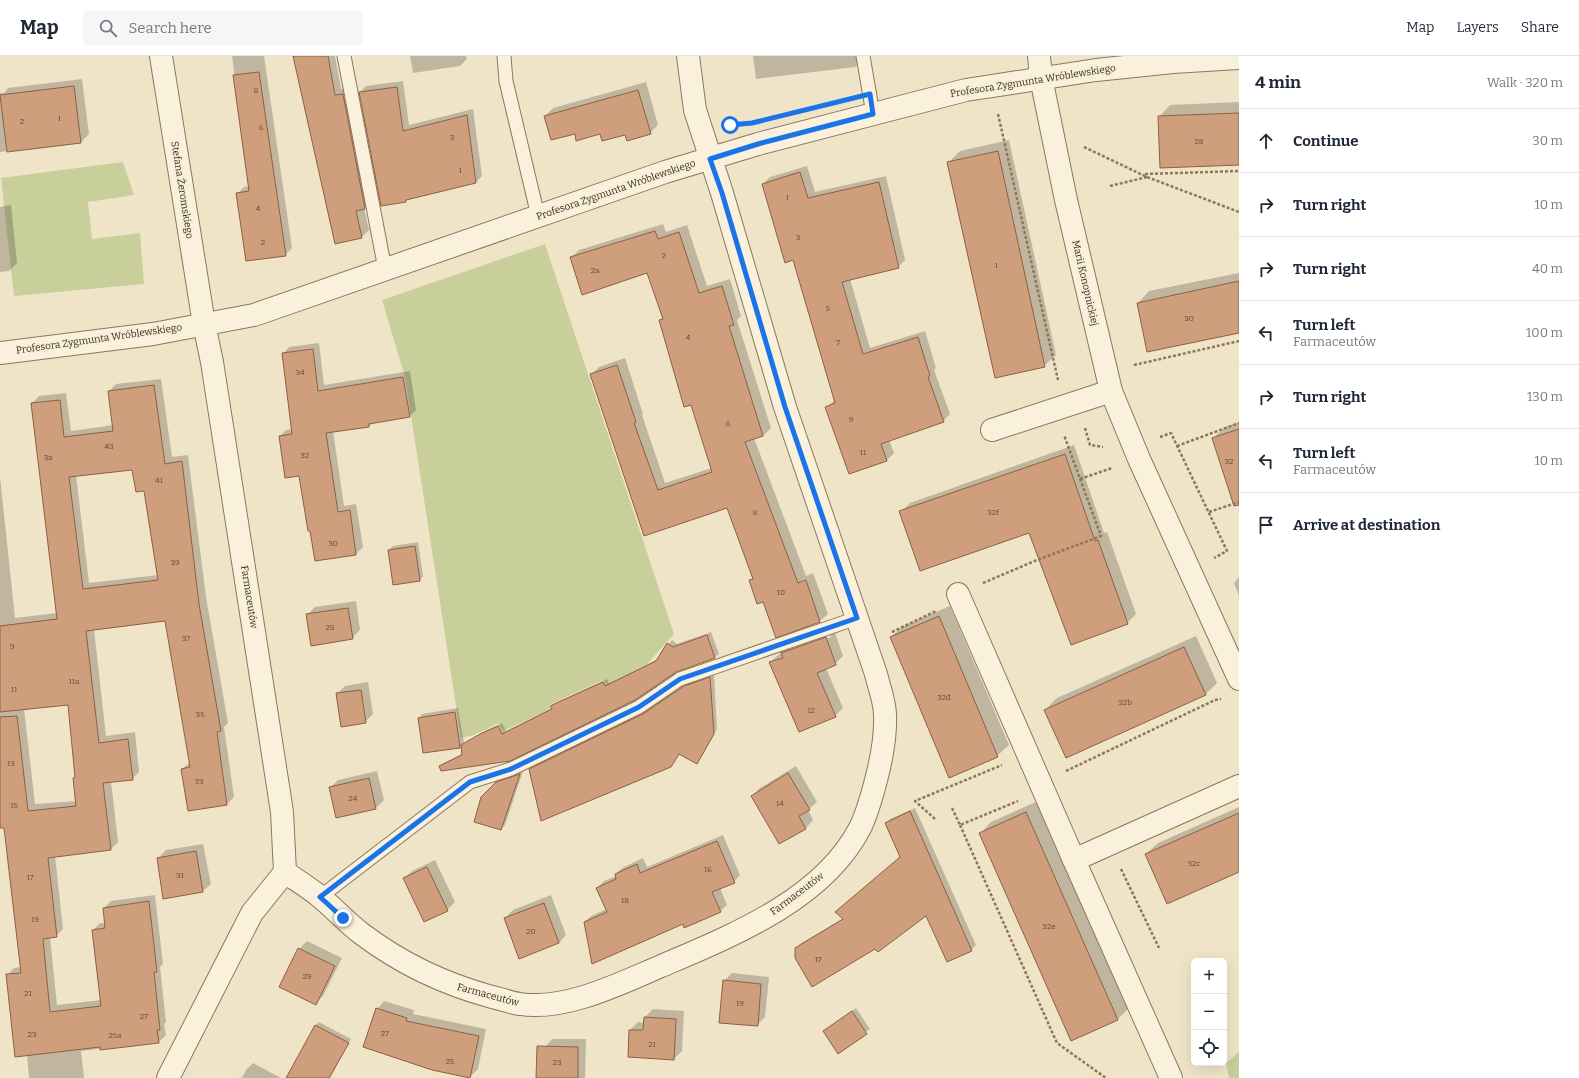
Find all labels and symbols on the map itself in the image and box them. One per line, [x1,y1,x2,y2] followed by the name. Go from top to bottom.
[949,62,1117,100] street label: Profesora Zygmunta Wróblewskiego
[254,86,259,95] house number: 8
[57,114,61,123] house number: 1
[721,116,739,134] route start
[20,117,24,126] house number: 2
[259,123,264,132] house number: 6
[450,133,455,142] house number: 3
[1194,137,1204,146] house number: 28
[168,140,198,240] street label: Stefana Żeromskiego
[535,157,697,223] street label: Profesora Zygmunta Wróblewskiego
[458,166,462,175] house number: 1
[785,193,789,202] house number: 1
[256,204,261,213] house number: 4
[796,233,801,242] house number: 3
[261,238,265,247] house number: 2
[1069,239,1101,327] street label: Marii Konopnickiej
[662,251,666,260] house number: 2
[994,261,998,270] house number: 1
[591,266,600,275] house number: 2a
[826,304,830,313] house number: 5
[1184,314,1194,323] house number: 30
[15,321,183,357] street label: Profesora Zygmunta Wróblewskiego
[686,333,691,342] house number: 4
[836,338,840,347] house number: 7
[295,368,305,377] house number: 34
[849,415,854,424] house number: 9
[726,419,731,428] house number: 6
[104,442,114,451] house number: 43
[860,448,867,457] house number: 11
[301,451,309,460] house number: 32
[44,453,53,462] house number: 3a
[1225,457,1233,466] house number: 32
[155,476,164,485] house number: 41
[753,508,758,517] house number: 8
[987,508,1000,517] house number: 32f
[328,539,338,548] house number: 30
[170,558,180,567] house number: 39
[238,565,260,630] street label: Farmaceutów
[777,588,785,597] house number: 10
[325,623,335,632] house number: 28
[182,634,190,643] house number: 37
[10,642,15,651] house number: 9
[69,677,80,686] house number: 11a
[11,685,18,694] house number: 11
[937,693,951,702] house number: 32d
[1118,698,1132,707] house number: 32b
[807,706,815,715] house number: 12
[196,710,204,719] house number: 35
[7,759,15,768] house number: 13
[195,777,204,786] house number: 33
[348,794,358,803] house number: 24
[776,799,784,808] house number: 14
[10,801,18,810] house number: 15
[1187,859,1201,868] house number: 32c
[704,865,712,874] house number: 16
[768,869,827,918] street label: Farmaceutów
[176,871,185,880] house number: 31
[26,873,34,882] house number: 17
[621,896,629,905] house number: 18
[334,909,352,927] route end
[31,915,39,924] house number: 19
[1042,922,1056,931] house number: 32e
[526,927,536,936] house number: 20
[814,955,822,964] house number: 17
[302,972,312,981] house number: 29
[456,981,521,1009] street label: Farmaceutów
[24,989,33,998] house number: 21
[736,999,744,1008] house number: 19
[140,1012,148,1021] house number: 27
[381,1029,389,1038] house number: 27
[28,1030,37,1039] house number: 23
[109,1031,122,1040] house number: 25a
[648,1040,657,1049] house number: 21
[446,1057,454,1066] house number: 25
[553,1058,562,1067] house number: 23

